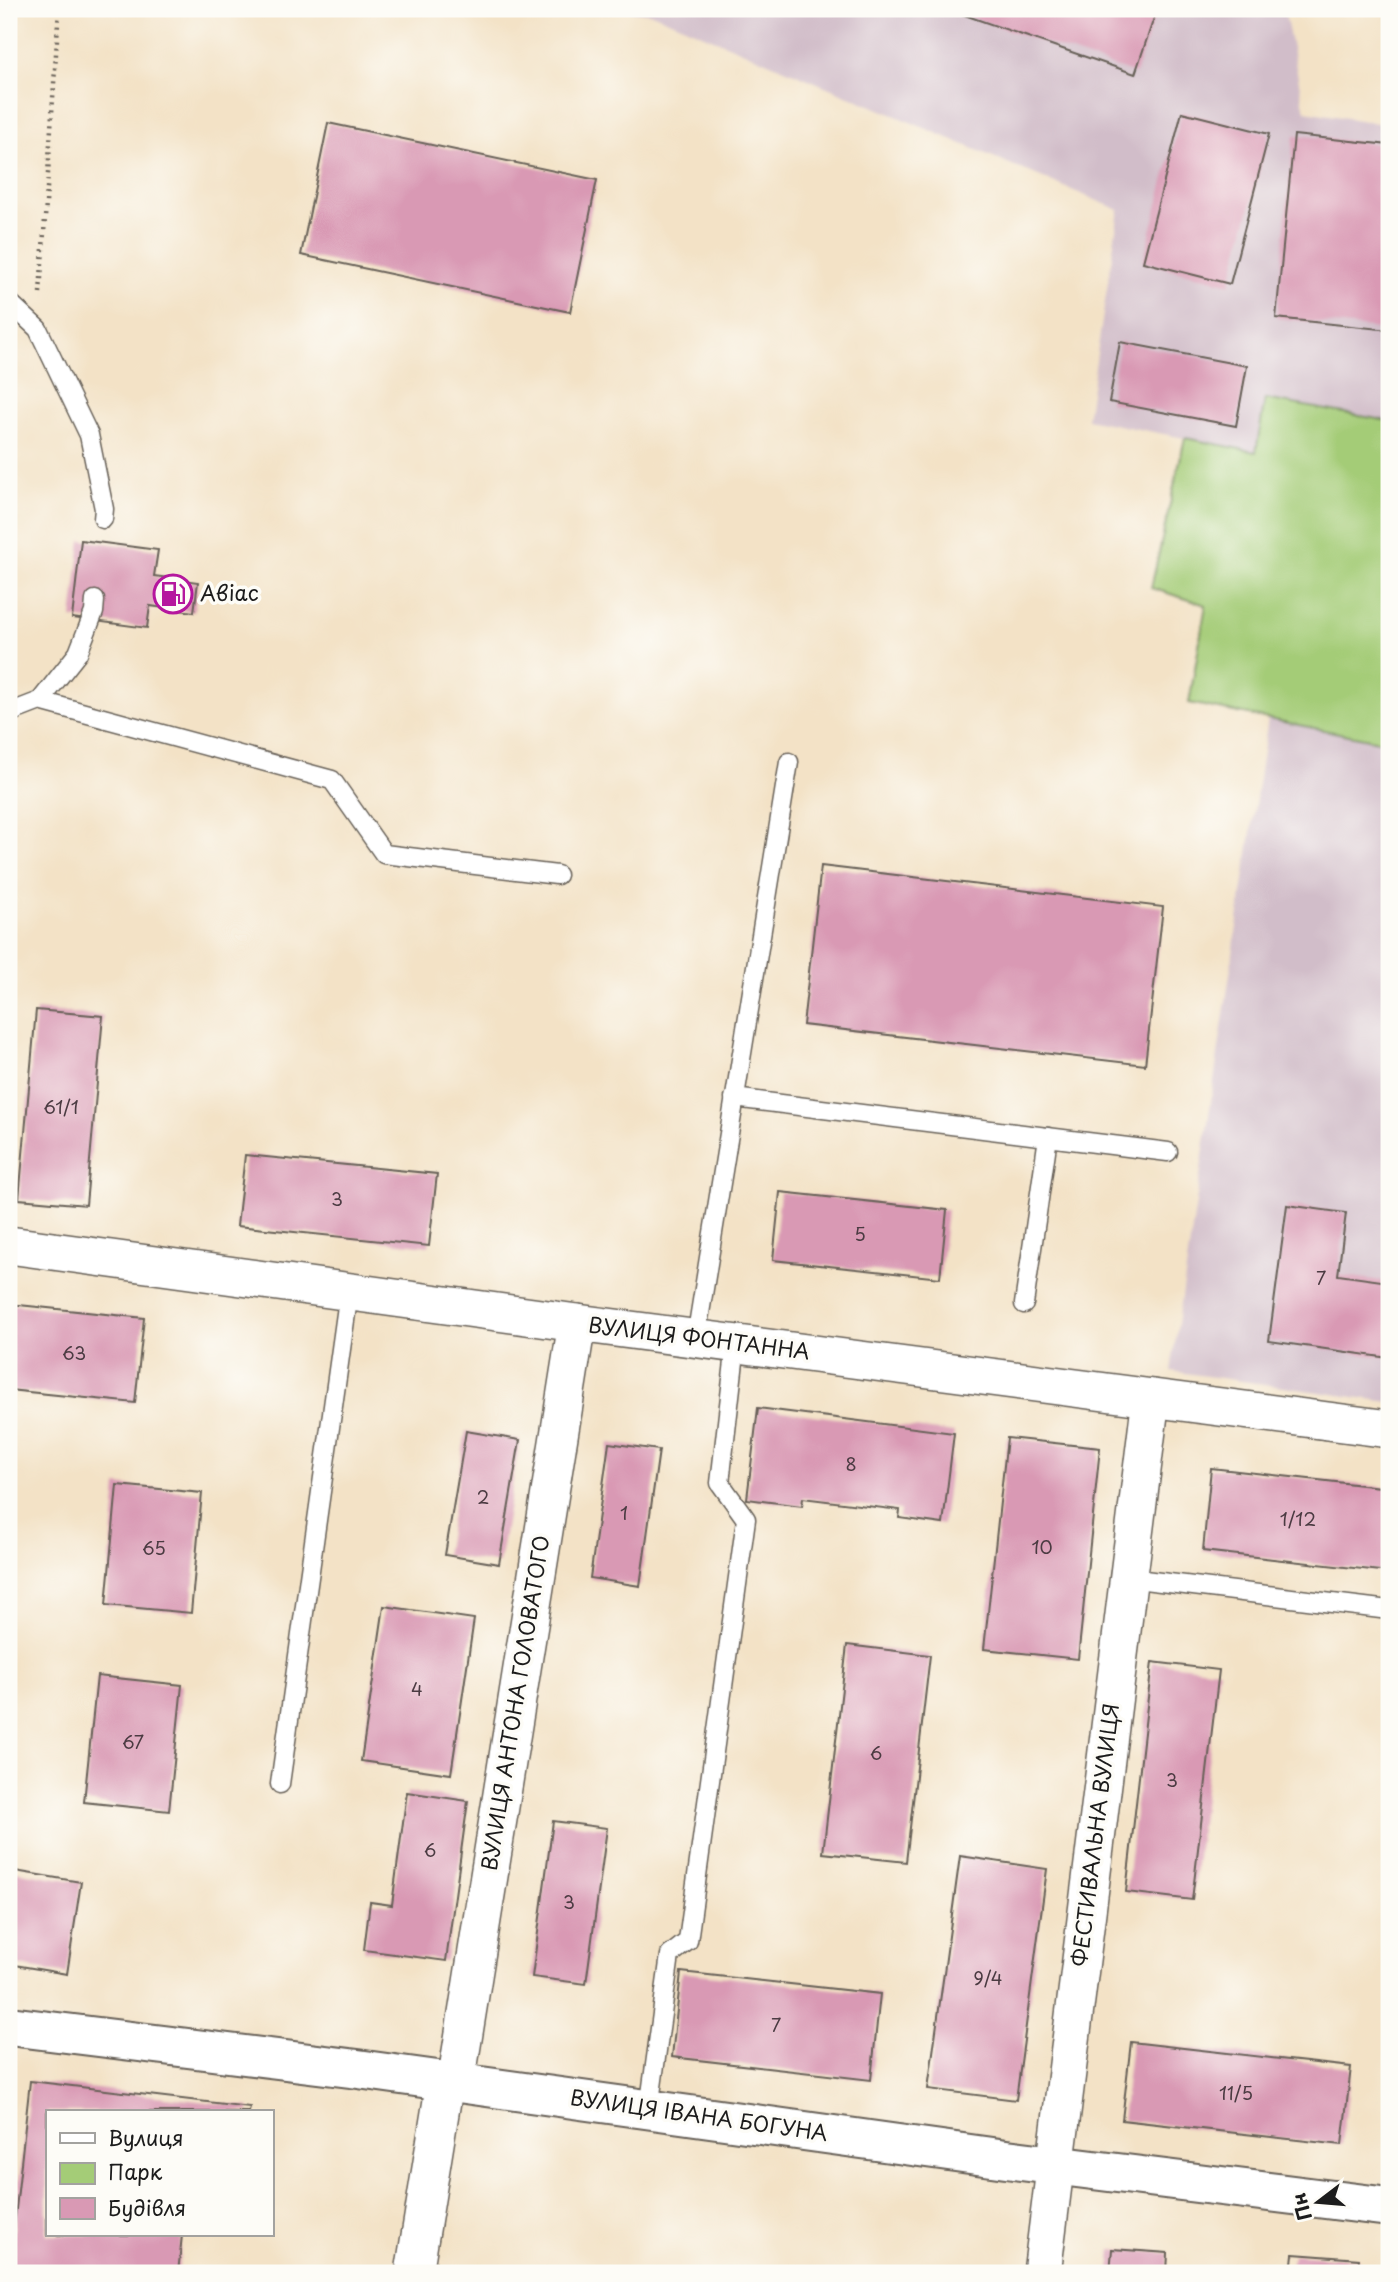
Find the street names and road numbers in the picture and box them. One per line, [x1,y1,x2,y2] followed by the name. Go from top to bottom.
[587,1308,812,1366] street label: ВУЛИЦЯ ФОНТАННА
[472,1533,556,1873] street label: ВУЛИЦЯ АНТОНА ГОЛОВАТОГО
[1062,1701,1126,1968] street label: ФЕСТИВАЛЬНА ВУЛИЦЯ
[568,2080,830,2148] street label: ВУЛИЦЯ ІВАНА БОГУНА

